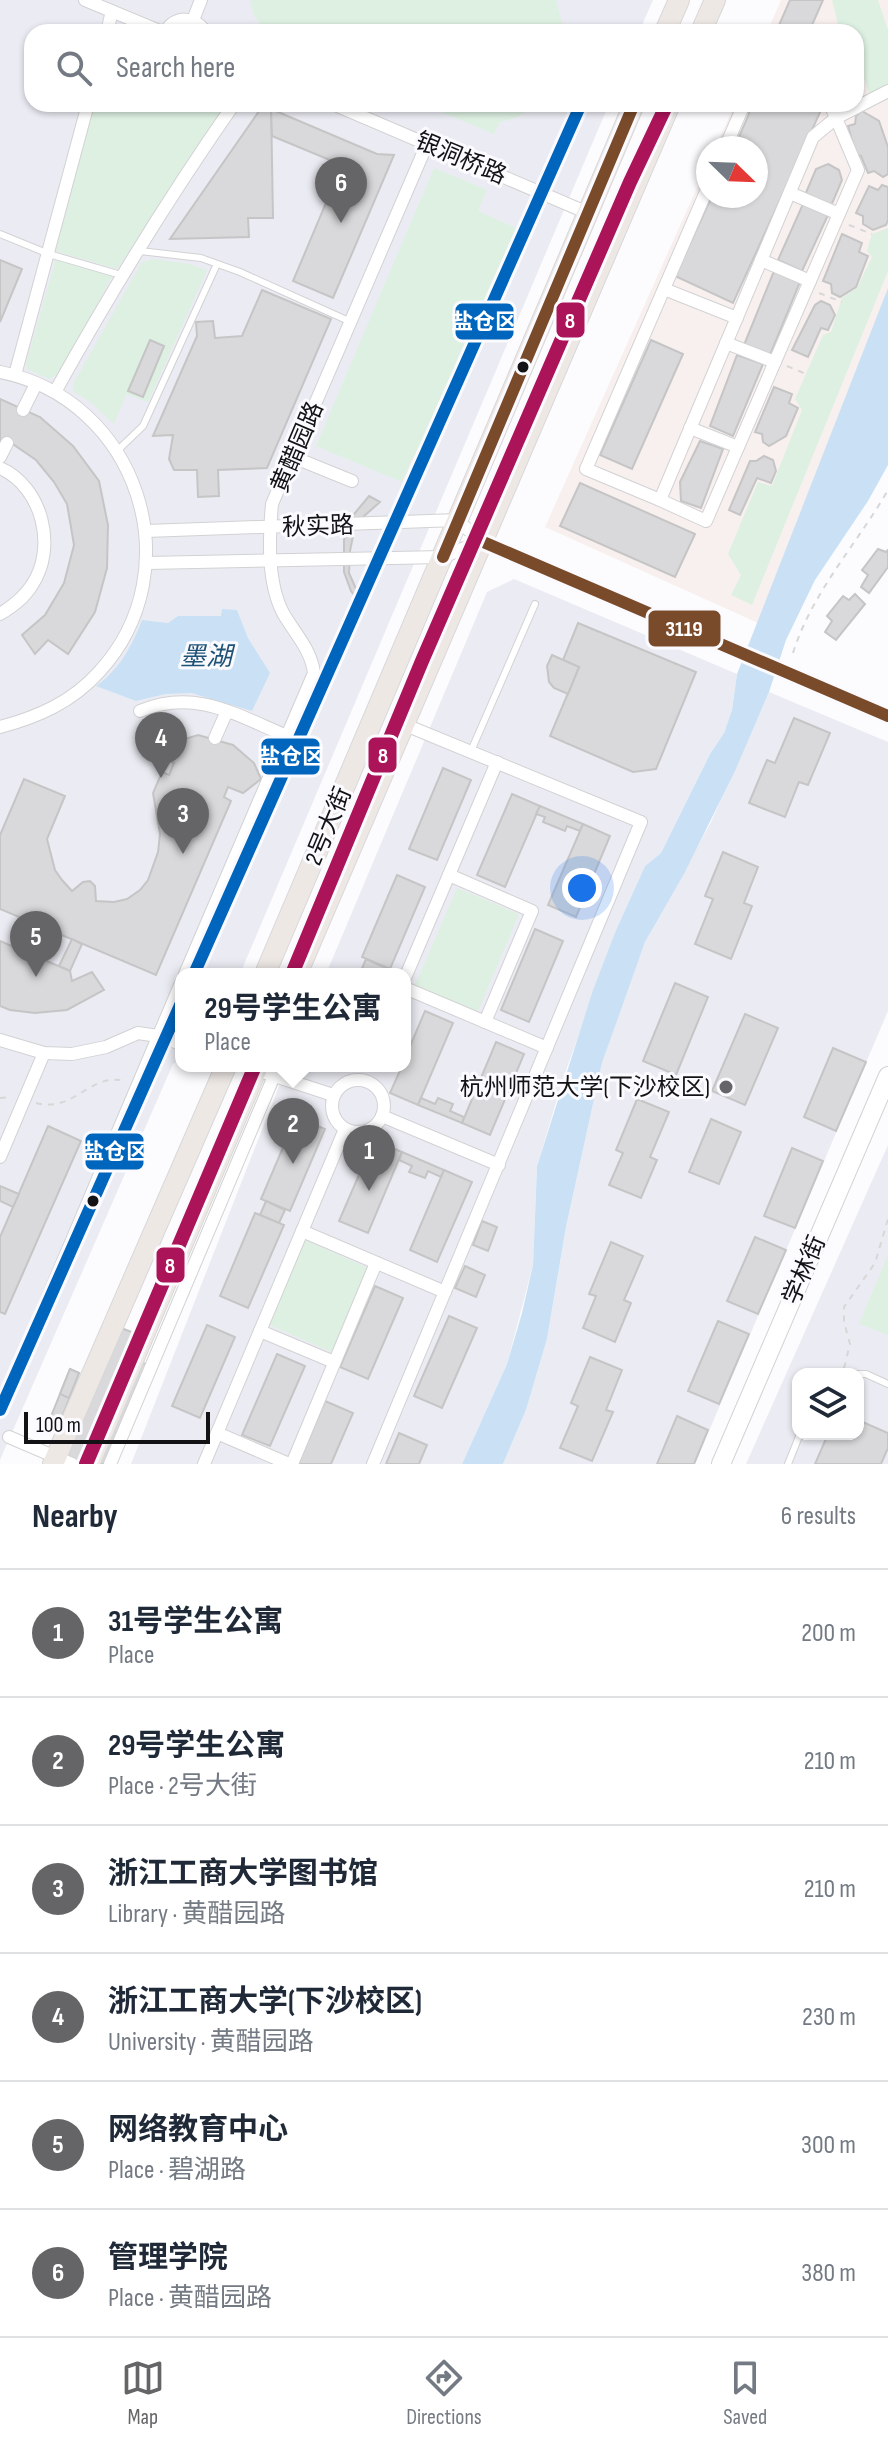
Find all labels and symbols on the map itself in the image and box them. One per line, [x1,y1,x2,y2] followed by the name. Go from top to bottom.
[411,126,511,191] street label: 银洞桥路
[696,136,768,208] north arrow
[315,157,367,223] pin: 6
[555,301,586,339] line badge: 8
[454,302,515,341] line badge: 盐仓区
[565,308,575,335] text: 8
[451,309,517,336] text: 盐仓区
[515,359,531,375] unlabelled marker
[265,397,330,497] street label: 黄醋园路
[282,511,355,542] street label: 秋实路
[647,609,722,648] line badge: 3119
[665,616,703,643] text: 3119
[180,642,236,673] water label: 墨湖
[135,712,187,778] pin: 4
[367,736,398,774] line badge: 8
[260,737,321,776] line badge: 盐仓区
[378,743,388,770] text: 8
[258,744,324,771] text: 盐仓区
[299,783,358,870] street label: 2号大街
[157,788,209,854] pin: 3
[562,868,602,908] your location
[10,911,62,977] pin: 5
[460,1073,710,1102] place label: 杭州师范大学(下沙校区)
[717,1078,735,1096] marker: 杭州师范大学(下沙校区)
[267,1098,319,1164] pin: 2
[343,1125,395,1191] pin: 1
[84,1132,145,1171] line badge: 盐仓区
[82,1139,148,1166] text: 盐仓区
[85,1193,101,1209] unlabelled marker
[777,1231,832,1309] street label: 学林街
[155,1246,186,1284] line badge: 8
[165,1253,175,1280] text: 8
[24,1408,210,1444] scale bar

